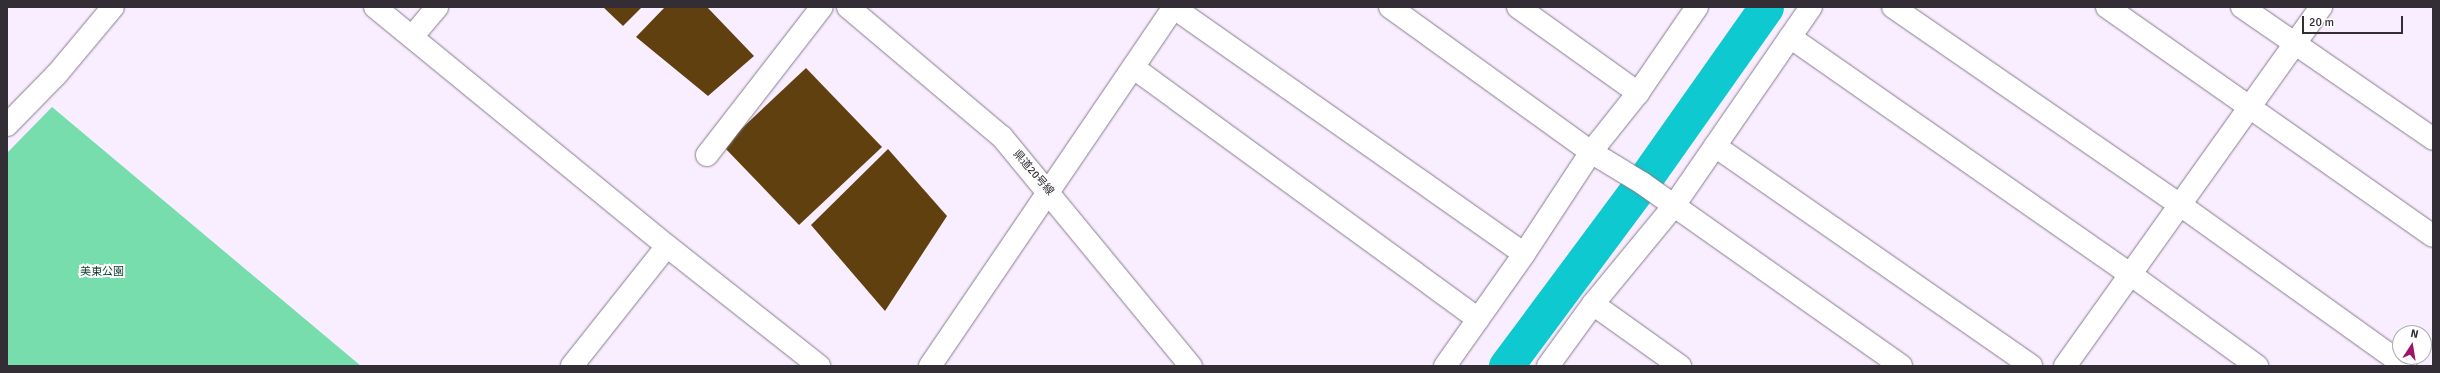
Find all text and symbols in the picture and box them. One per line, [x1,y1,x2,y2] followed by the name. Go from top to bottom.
[2304,8,2405,34] scale bar
[2309,15,2334,30] text: 20 m
[1010,148,1056,198] street label: 県道20号線
[80,265,124,279] park label: 美東公園
[2392,325,2432,365] north arrow
[2409,327,2419,341] text: N

